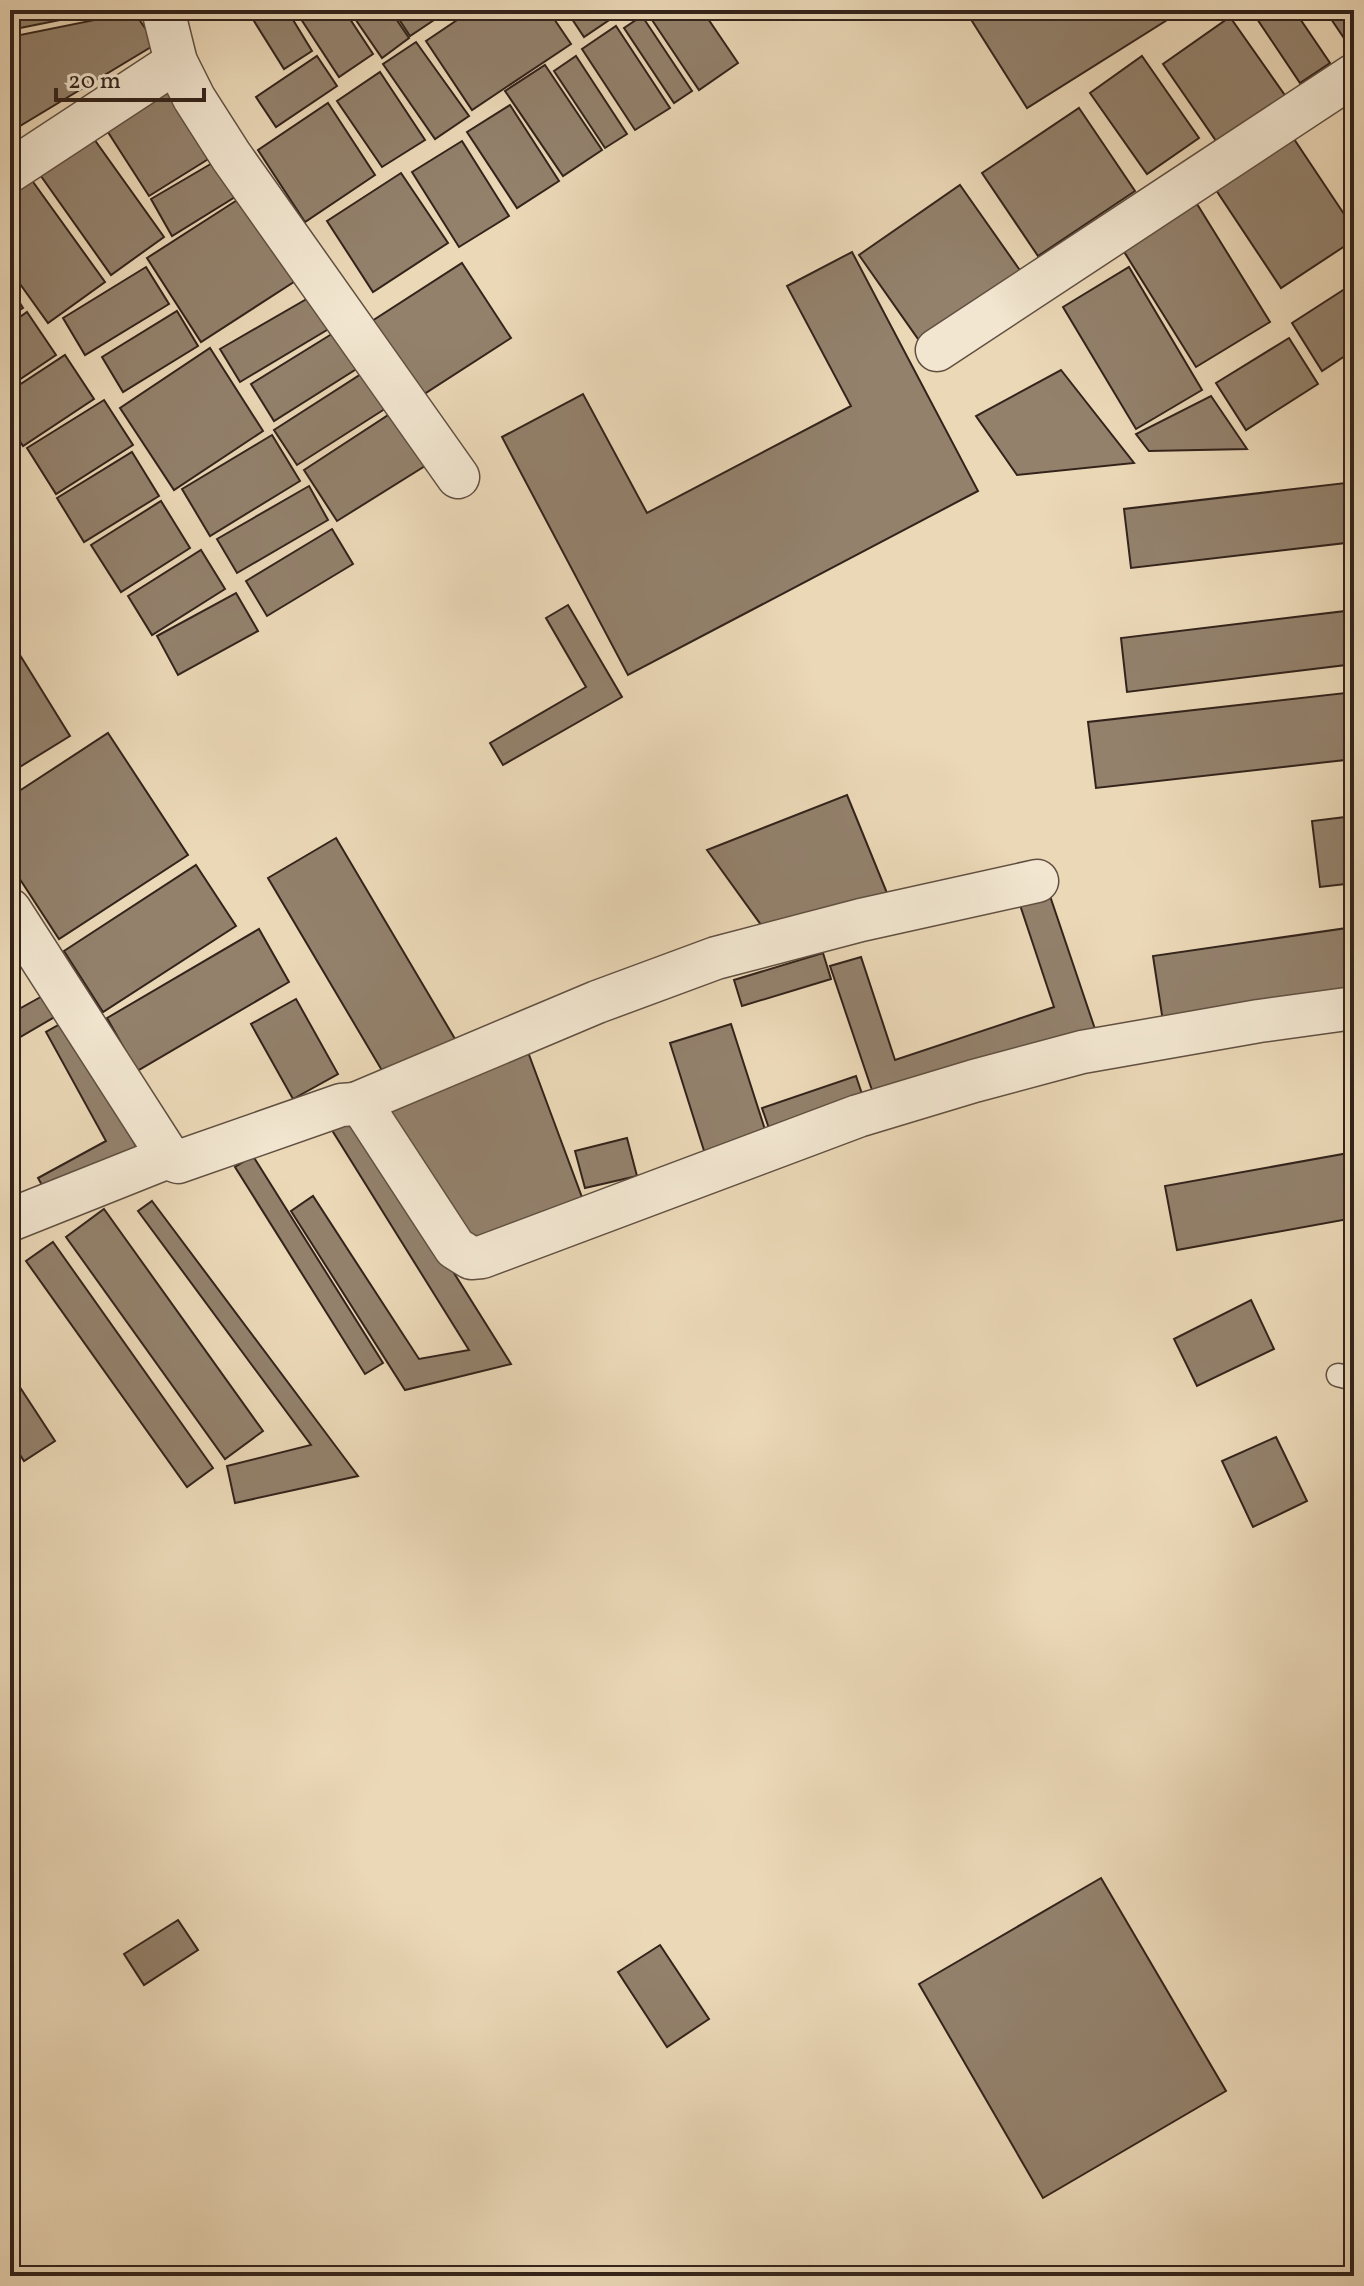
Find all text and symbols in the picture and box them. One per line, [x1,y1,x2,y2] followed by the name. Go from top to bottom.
[56,52,204,102] scale bar
[68,65,121,99] text: 20 m

